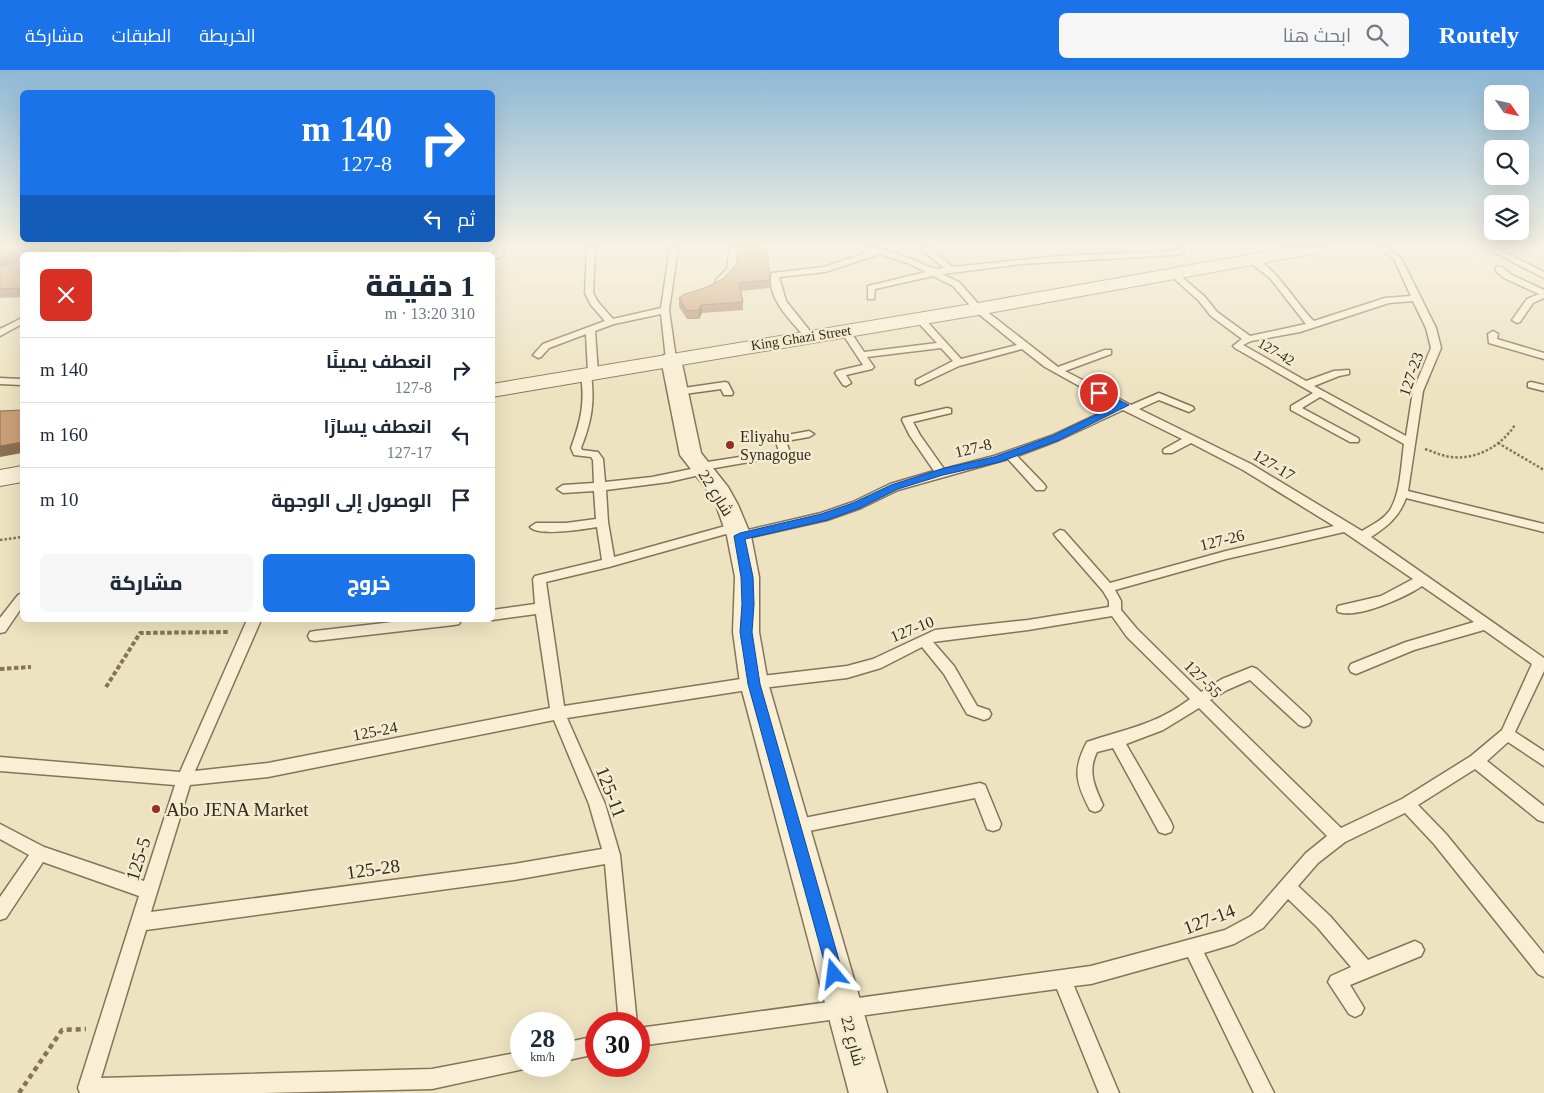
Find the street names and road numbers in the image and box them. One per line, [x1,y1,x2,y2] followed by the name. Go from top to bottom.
[750,323,852,353] street label: King Ghazi Street
[1255,335,1297,369] street label: 127-42
[1396,350,1426,398] street label: 127-23
[953,435,993,461] street label: 127-8
[1250,446,1298,484] street label: 127-17
[693,467,737,521] street label: شارع 22
[1198,526,1246,554] street label: 127-26
[888,613,936,645] street label: 127-10
[1181,657,1225,701] street label: 127-55
[351,718,399,744] street label: 125-24
[592,763,630,821] street label: 125-11
[121,835,155,883] street label: 125-5
[345,855,401,883] street label: 125-28
[1180,899,1238,938] street label: 127-14
[835,1014,868,1069] street label: شارع 22

